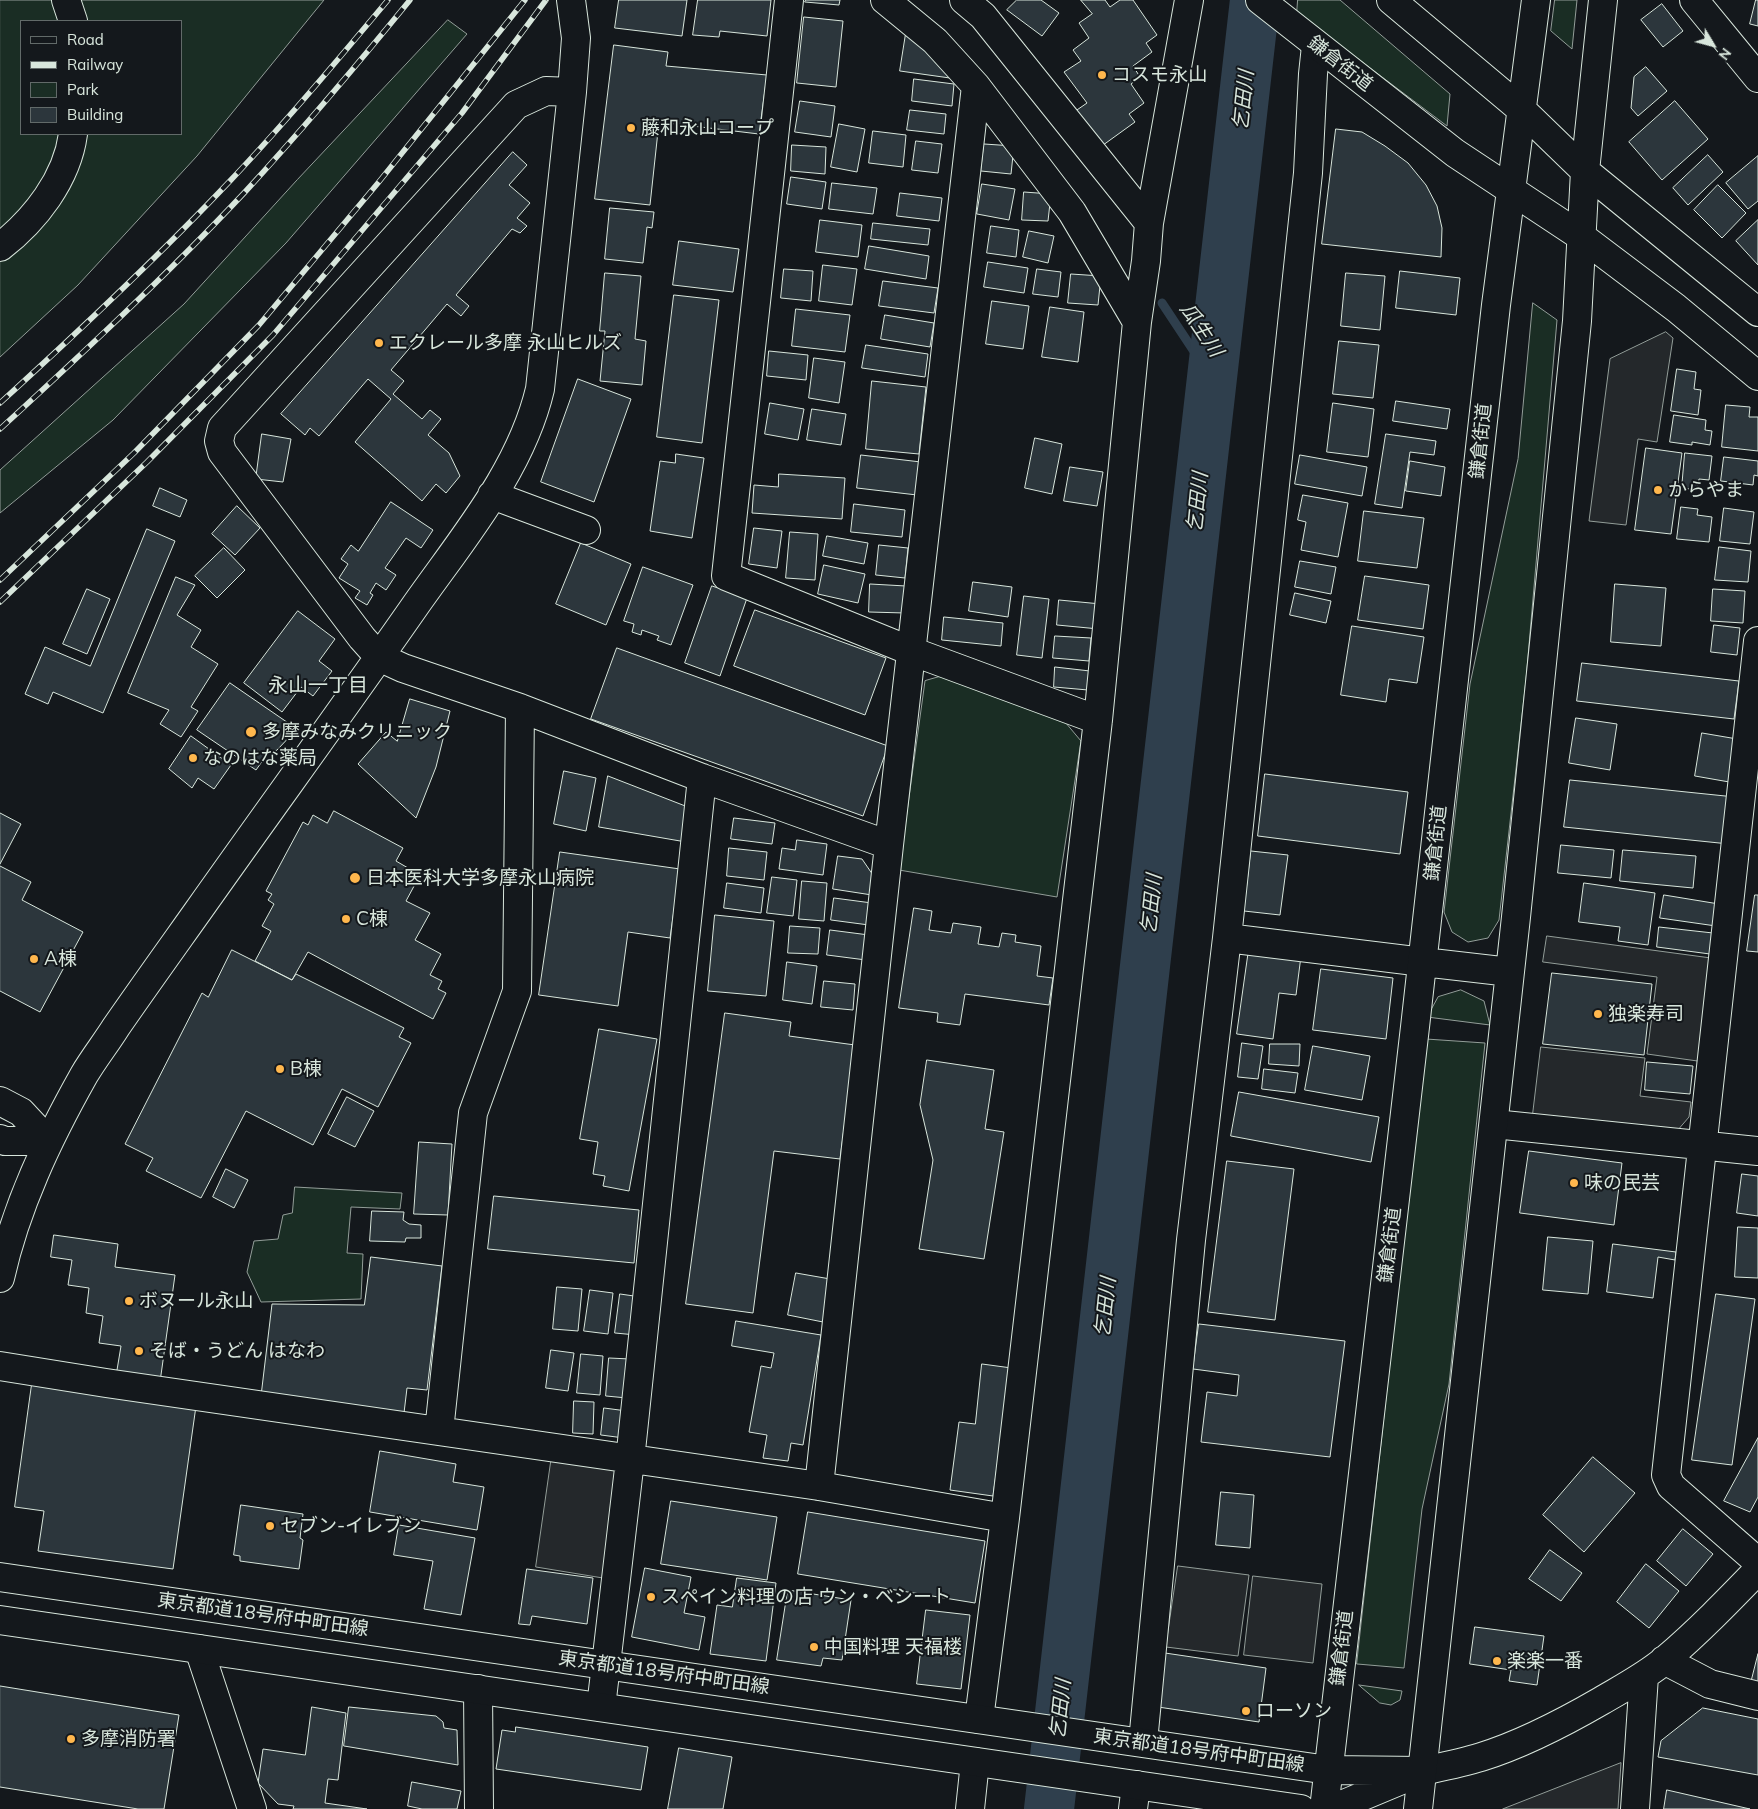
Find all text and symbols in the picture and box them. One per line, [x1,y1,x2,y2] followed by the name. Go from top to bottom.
[20,20,182,135] legend
[1688,20,1738,70] north arrow
[67,30,104,49] text: Road
[1303,32,1377,96] street label: 鎌倉街道
[1715,44,1735,64] text: N
[67,55,123,74] text: Railway
[1112,64,1207,86] place label: コスモ永山
[1096,69,1108,81] marker: コスモ永山
[1229,69,1259,131] water label: 乞田川
[67,80,99,99] text: Park
[67,105,123,124] text: Building
[641,117,774,139] place label: 藤和永山コープ
[625,122,637,134] marker: 藤和永山コープ
[1174,298,1228,362] water label: 瓜生川
[389,332,622,354] place label: エクレール多摩 永山ヒルズ
[373,337,385,349] marker: エクレール多摩 永山ヒルズ
[1466,402,1496,480] street label: 鎌倉街道
[1183,471,1213,533] water label: 乞田川
[1668,479,1744,501] place label: からやま
[1652,484,1664,496] marker: からやま
[268,674,368,698] district label: 永山一丁目
[262,721,452,743] place label: 多摩みなみクリニック
[244,725,258,739] marker: 多摩みなみクリニック
[203,747,317,769] place label: なのはな薬局
[187,752,199,764] marker: なのはな薬局
[1421,804,1451,882] street label: 鎌倉街道
[366,867,594,889] place label: 日本医科大学多摩永山病院
[348,871,362,885] marker: 日本医科大学多摩永山病院
[1137,873,1167,935] water label: 乞田川
[356,908,388,930] place label: C棟
[340,913,352,925] marker: C棟
[44,948,77,970] place label: A棟
[28,953,40,965] marker: A棟
[1608,1003,1684,1025] place label: 独楽寿司
[1592,1008,1604,1020] marker: 独楽寿司
[290,1058,322,1080] place label: B棟
[274,1063,286,1075] marker: B棟
[1584,1172,1660,1194] place label: 味の民芸
[1568,1177,1580,1189] marker: 味の民芸
[1374,1206,1406,1284] street label: 鎌倉街道
[1091,1276,1121,1338] water label: 乞田川
[139,1290,253,1312] place label: ボヌール永山
[123,1295,135,1307] marker: ボヌール永山
[149,1340,325,1362] place label: そば・うどん はなわ
[133,1345,145,1357] marker: そば・うどん はなわ
[280,1515,421,1537] place label: セブン-イレブン
[264,1520,276,1532] marker: セブン-イレブン
[661,1586,951,1608] place label: スペイン料理の店 ウン・ベシート
[156,1589,370,1641] street label: 東京都道18号府中町田線
[645,1591,657,1603] marker: スペイン料理の店 ウン・ベシート
[1326,1609,1358,1687] street label: 鎌倉街道
[824,1636,962,1658] place label: 中国料理 天福楼
[808,1641,820,1653] marker: 中国料理 天福楼
[557,1647,771,1699] street label: 東京都道18号府中町田線
[1507,1650,1583,1672] place label: 楽楽一番
[1491,1655,1503,1667] marker: 楽楽一番
[1046,1678,1076,1740] water label: 乞田川
[1256,1700,1332,1722] place label: ローソン
[1240,1705,1252,1717] marker: ローソン
[1092,1725,1306,1777] street label: 東京都道18号府中町田線
[81,1728,176,1750] place label: 多摩消防署
[65,1733,77,1745] marker: 多摩消防署

